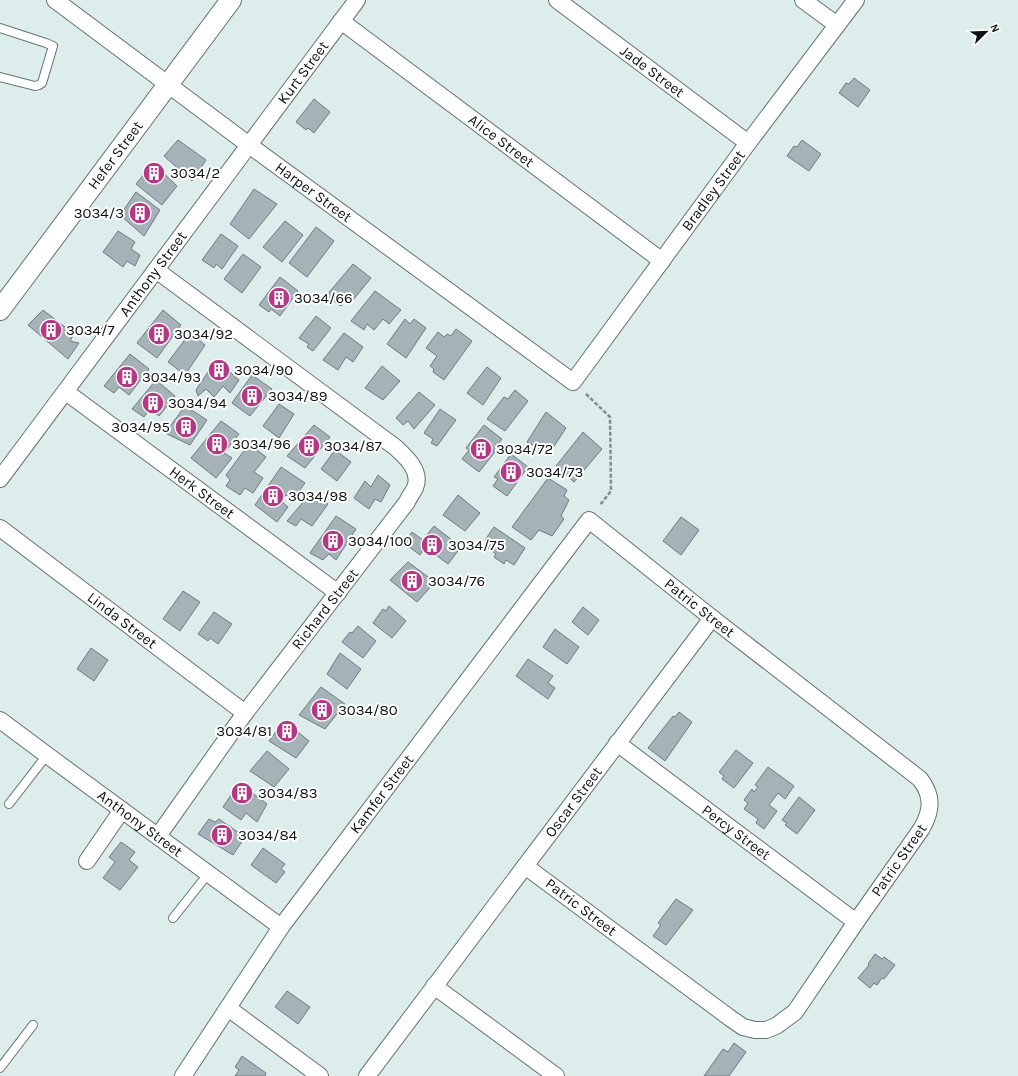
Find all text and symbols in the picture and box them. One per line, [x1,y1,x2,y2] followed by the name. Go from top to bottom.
[966,12,1006,52] north arrow
[987,22,1002,34] text: N
[274,37,333,108] street label: Kurt Street
[617,41,688,101] street label: Jade Street
[465,110,538,171] street label: Alice Street
[84,117,147,193] street label: Hefer Street
[678,146,749,234] street label: Bradley Street
[272,158,356,226] street label: Harper Street
[141,160,167,186] building icon: 3034/2
[170,164,220,182] place label: 3034/2
[127,200,153,226] building icon: 3034/3
[74,204,124,222] place label: 3034/3
[115,227,191,320] street label: Anthony Street
[266,285,292,311] building icon: 3034/66
[294,289,353,307] place label: 3034/66
[38,317,64,343] building icon: 3034/7
[66,321,115,339] place label: 3034/7
[146,321,172,347] building icon: 3034/92
[174,325,233,343] place label: 3034/92
[206,357,232,383] building icon: 3034/90
[234,361,293,379] place label: 3034/90
[114,364,140,390] building icon: 3034/93
[142,368,201,386] place label: 3034/93
[239,383,265,409] building icon: 3034/89
[268,387,327,405] place label: 3034/89
[140,390,166,416] building icon: 3034/94
[168,394,227,412] place label: 3034/94
[173,414,199,440] building icon: 3034/95
[111,418,170,436] place label: 3034/95
[204,431,230,457] building icon: 3034/96
[296,433,322,459] building icon: 3034/87
[232,435,291,453] place label: 3034/96
[468,436,494,462] building icon: 3034/72
[324,437,382,455] place label: 3034/87
[496,440,553,458] place label: 3034/72
[498,459,524,485] building icon: 3034/73
[166,463,238,523] street label: Herk Street
[526,463,583,481] place label: 3034/73
[260,483,286,509] building icon: 3034/98
[288,487,347,505] place label: 3034/98
[320,528,346,554] building icon: 3034/100
[348,532,412,550] place label: 3034/100
[419,532,445,558] building icon: 3034/75
[448,536,505,554] place label: 3034/75
[288,565,362,653] street label: Richard Street
[399,568,425,594] building icon: 3034/76
[428,572,485,590] place label: 3034/76
[661,575,739,641] street label: Patric Street
[84,588,161,652] street label: Linda Street
[309,697,335,723] building icon: 3034/80
[338,701,398,719] place label: 3034/80
[274,718,300,744] building icon: 3034/81
[216,722,272,740] place label: 3034/81
[346,751,417,837] street label: Kamfer Street
[541,763,606,841] street label: Oscar Street
[229,780,255,806] building icon: 3034/83
[258,784,318,802] place label: 3034/83
[94,786,186,861] street label: Anthony Street
[698,801,774,864] street label: Percy Street
[867,820,931,900] street label: Patric Street
[209,822,235,848] building icon: 3034/84
[238,826,298,844] place label: 3034/84
[542,874,620,940] street label: Patric Street

